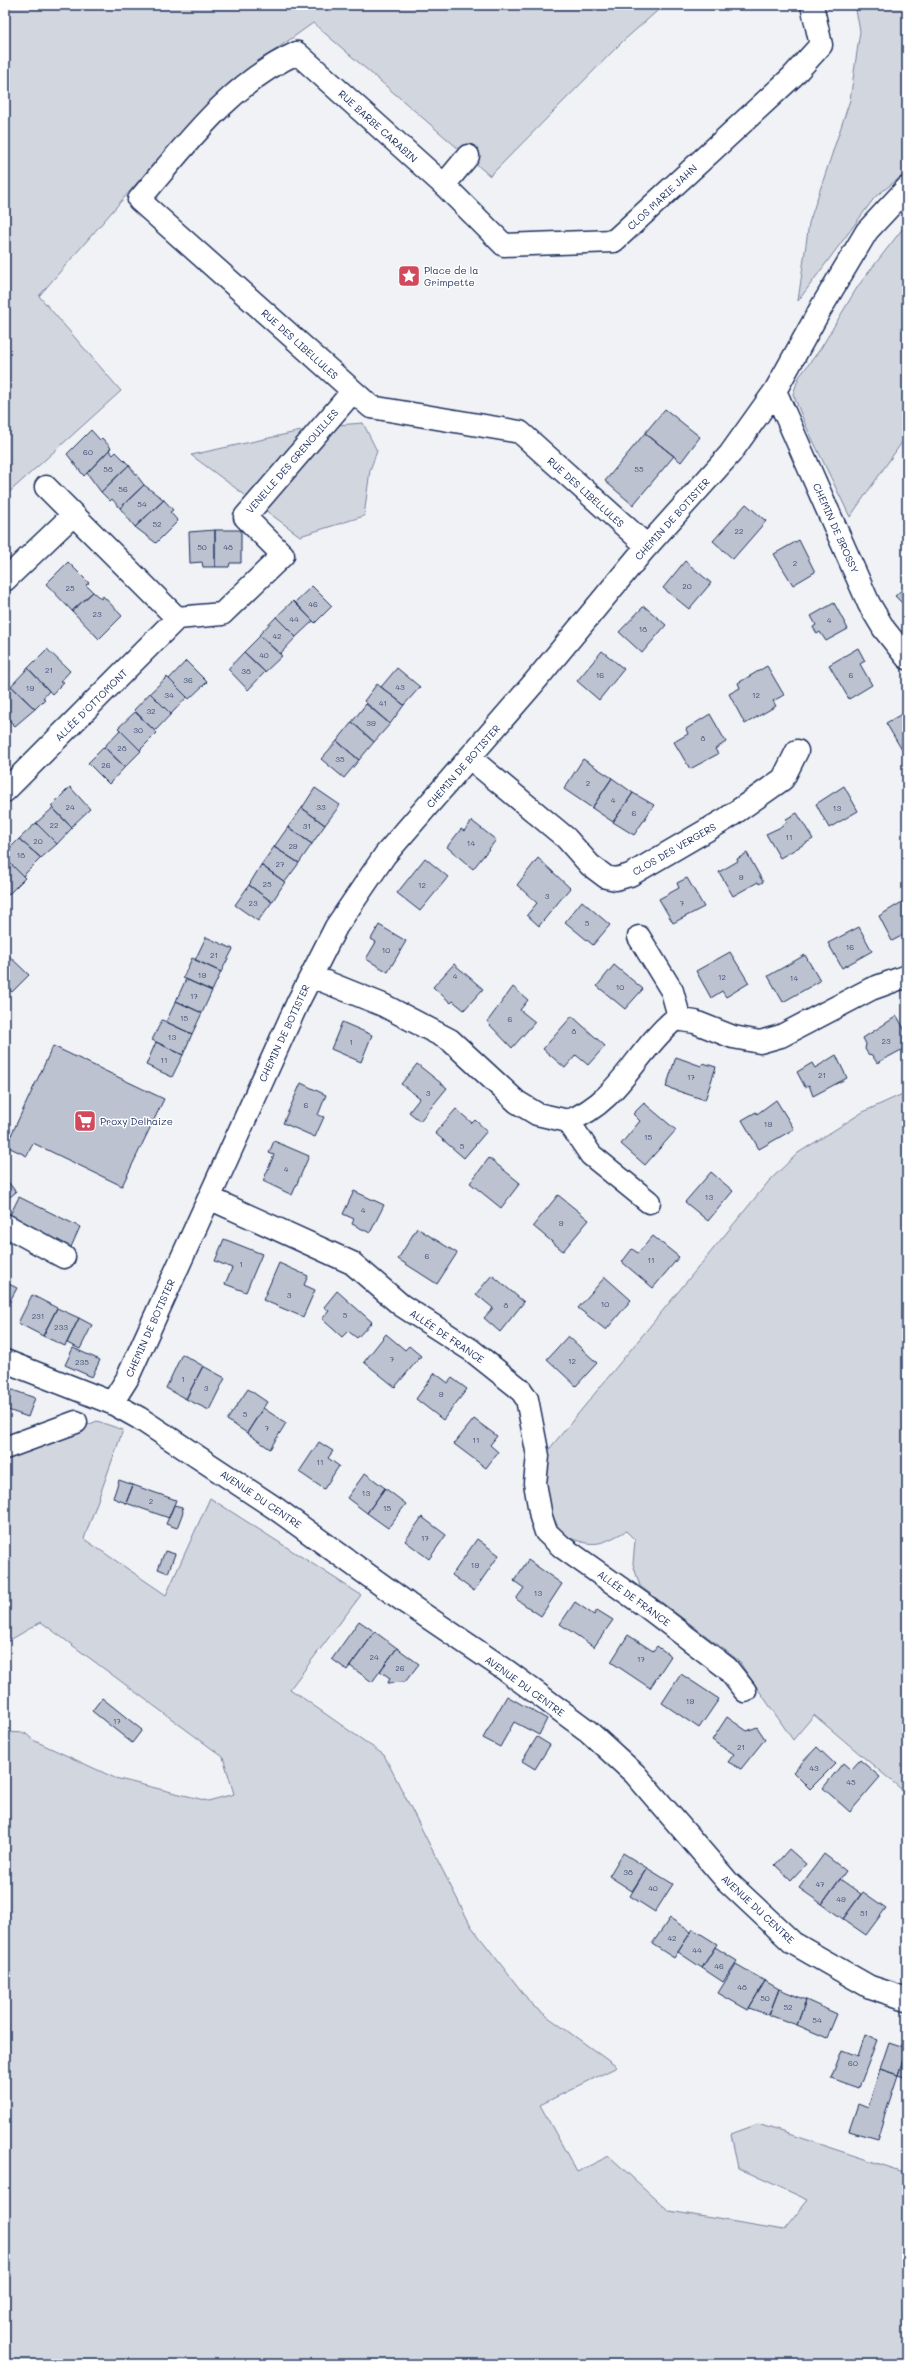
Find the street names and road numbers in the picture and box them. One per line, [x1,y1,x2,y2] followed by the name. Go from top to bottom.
[335,87,421,165] street label: RUE BARBE CARABIN
[624,161,700,233] street label: CLOS MARIE JAHN
[259,306,342,383] street label: RUE DES LIBELLULES
[243,406,341,516] street label: VENELLE DES GRENOUILLES
[545,454,628,531] street label: RUE DES LIBELLULES
[631,475,713,563] street label: CHEMIN DE BOTISTER
[810,481,862,575] street label: CHEMIN DE BROSSY
[52,665,131,744] street label: ALLÉE D'OTTOMONT
[423,721,503,811] street label: CHEMIN DE BOTISTER
[630,819,719,879] street label: CLOS DES VERGERS
[255,982,313,1084] street label: CHEMIN DE BOTISTER
[122,1277,178,1379] street label: CHEMIN DE BOTISTER
[407,1306,487,1366] street label: ALLÉE DE FRANCE
[218,1467,305,1532] street label: AVENUE DU CENTRE
[595,1567,674,1629] street label: ALLÉE DE FRANCE
[482,1652,568,1720] street label: AVENUE DU CENTRE
[718,1871,798,1947] street label: AVENUE DU CENTRE

